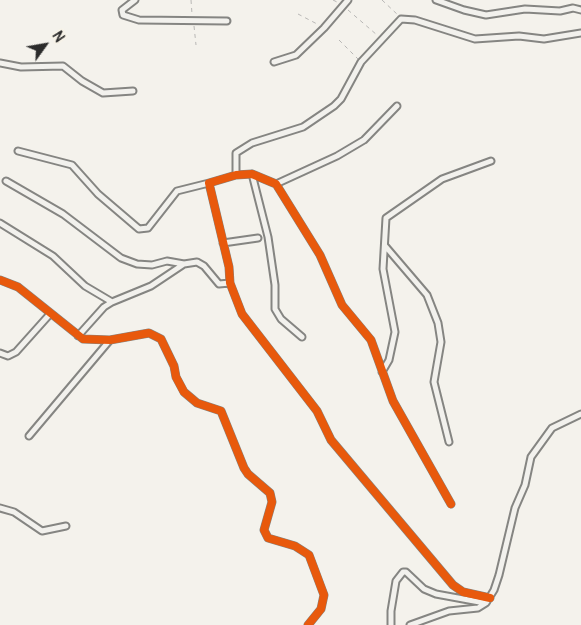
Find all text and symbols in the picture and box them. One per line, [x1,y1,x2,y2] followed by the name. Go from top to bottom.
[20,20,70,70] north arrow
[48,28,68,45] text: N

